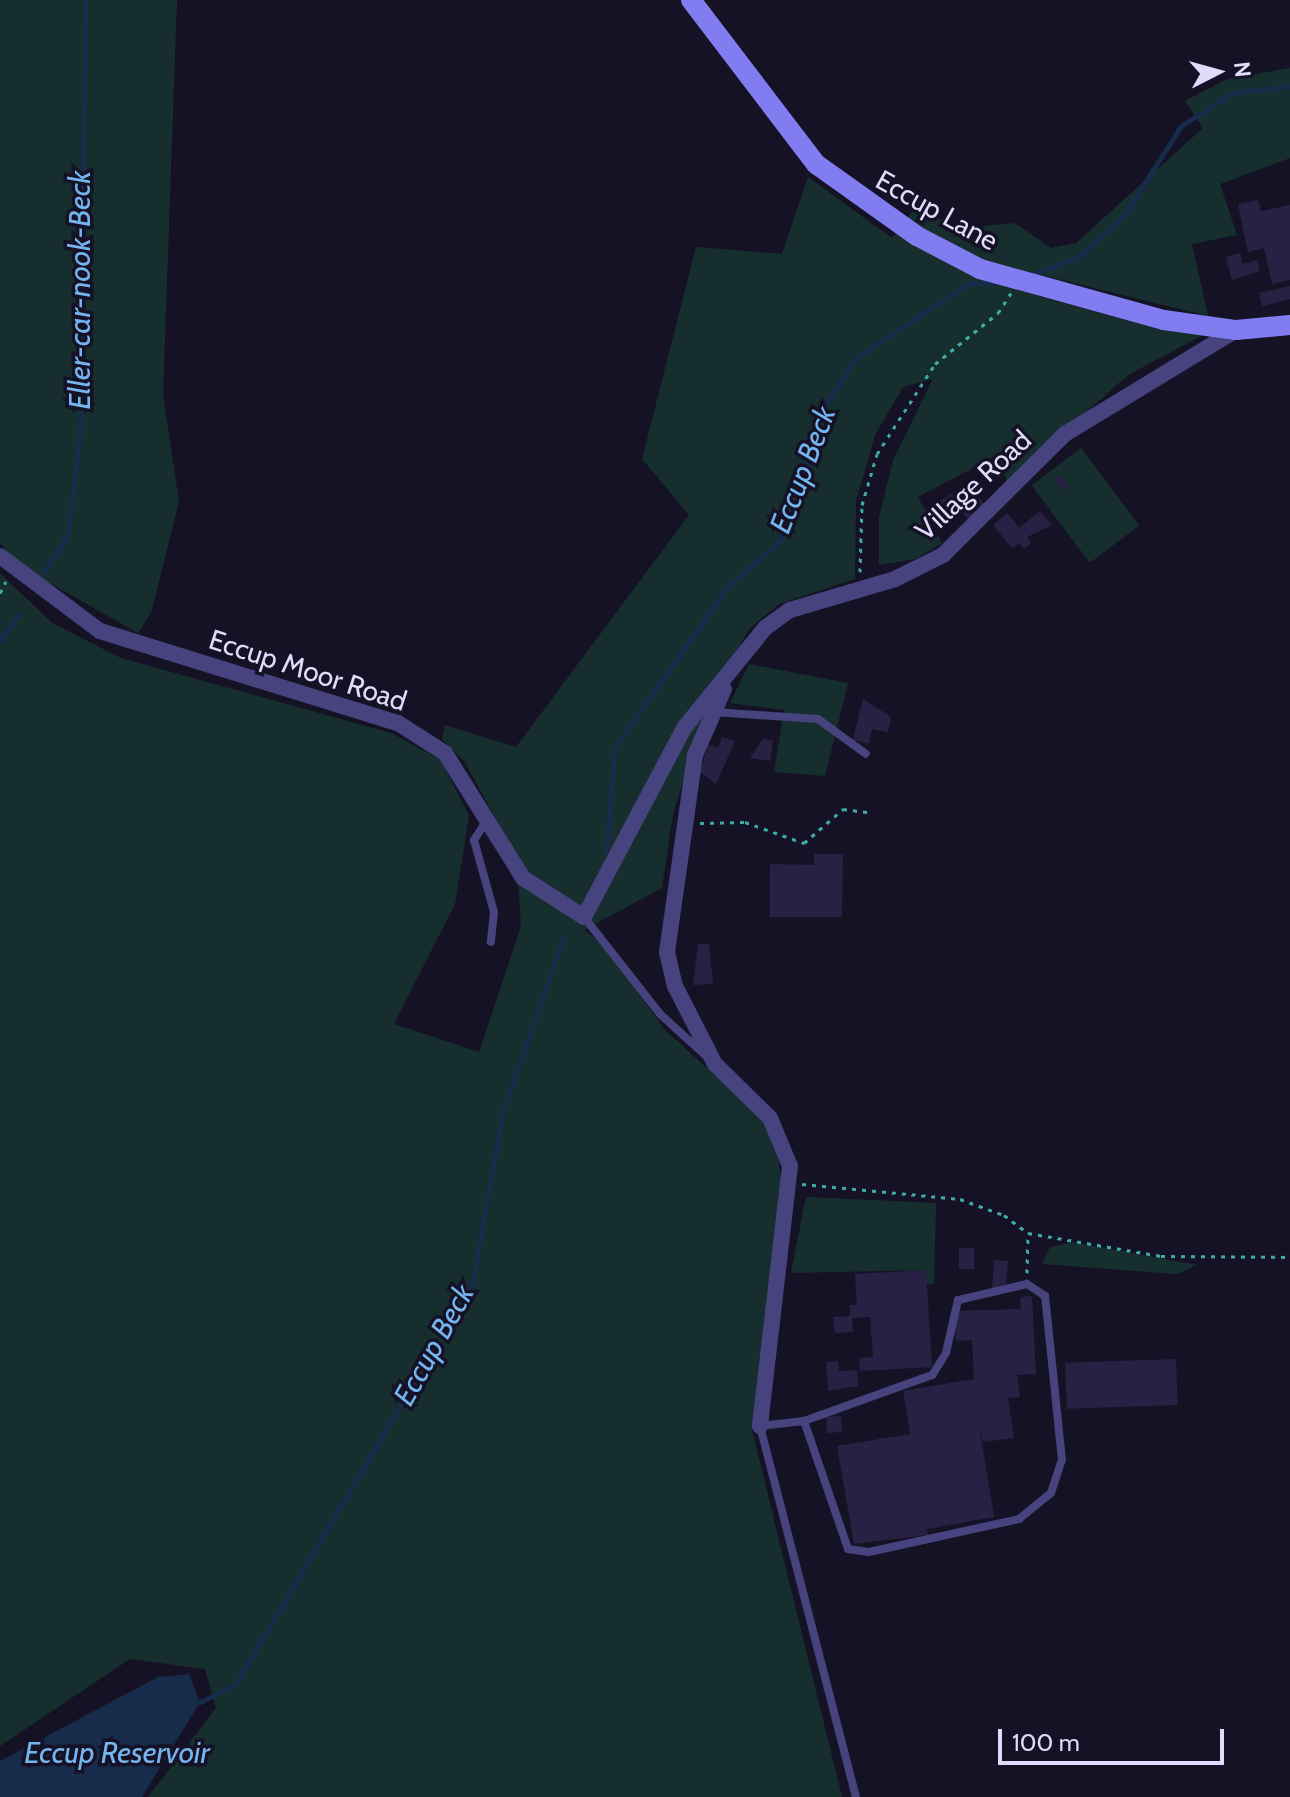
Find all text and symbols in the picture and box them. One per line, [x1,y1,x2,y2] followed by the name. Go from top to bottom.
[1178,32,1258,112] north arrow
[1228,60,1257,79] text: N
[870,163,1004,257] street label: Eccup Lane
[62,171,98,409] water label: Eller-car-nook-Beck
[762,402,844,538] water label: Eccup Beck
[908,423,1038,547] street label: Village Road
[205,622,411,718] street label: Eccup Moor Road
[386,1278,482,1412] water label: Eccup Beck
[1002,1713,1228,1763] scale bar
[1012,1728,1080,1757] text: 100 m
[24,1735,210,1771] water label: Eccup Reservoir

